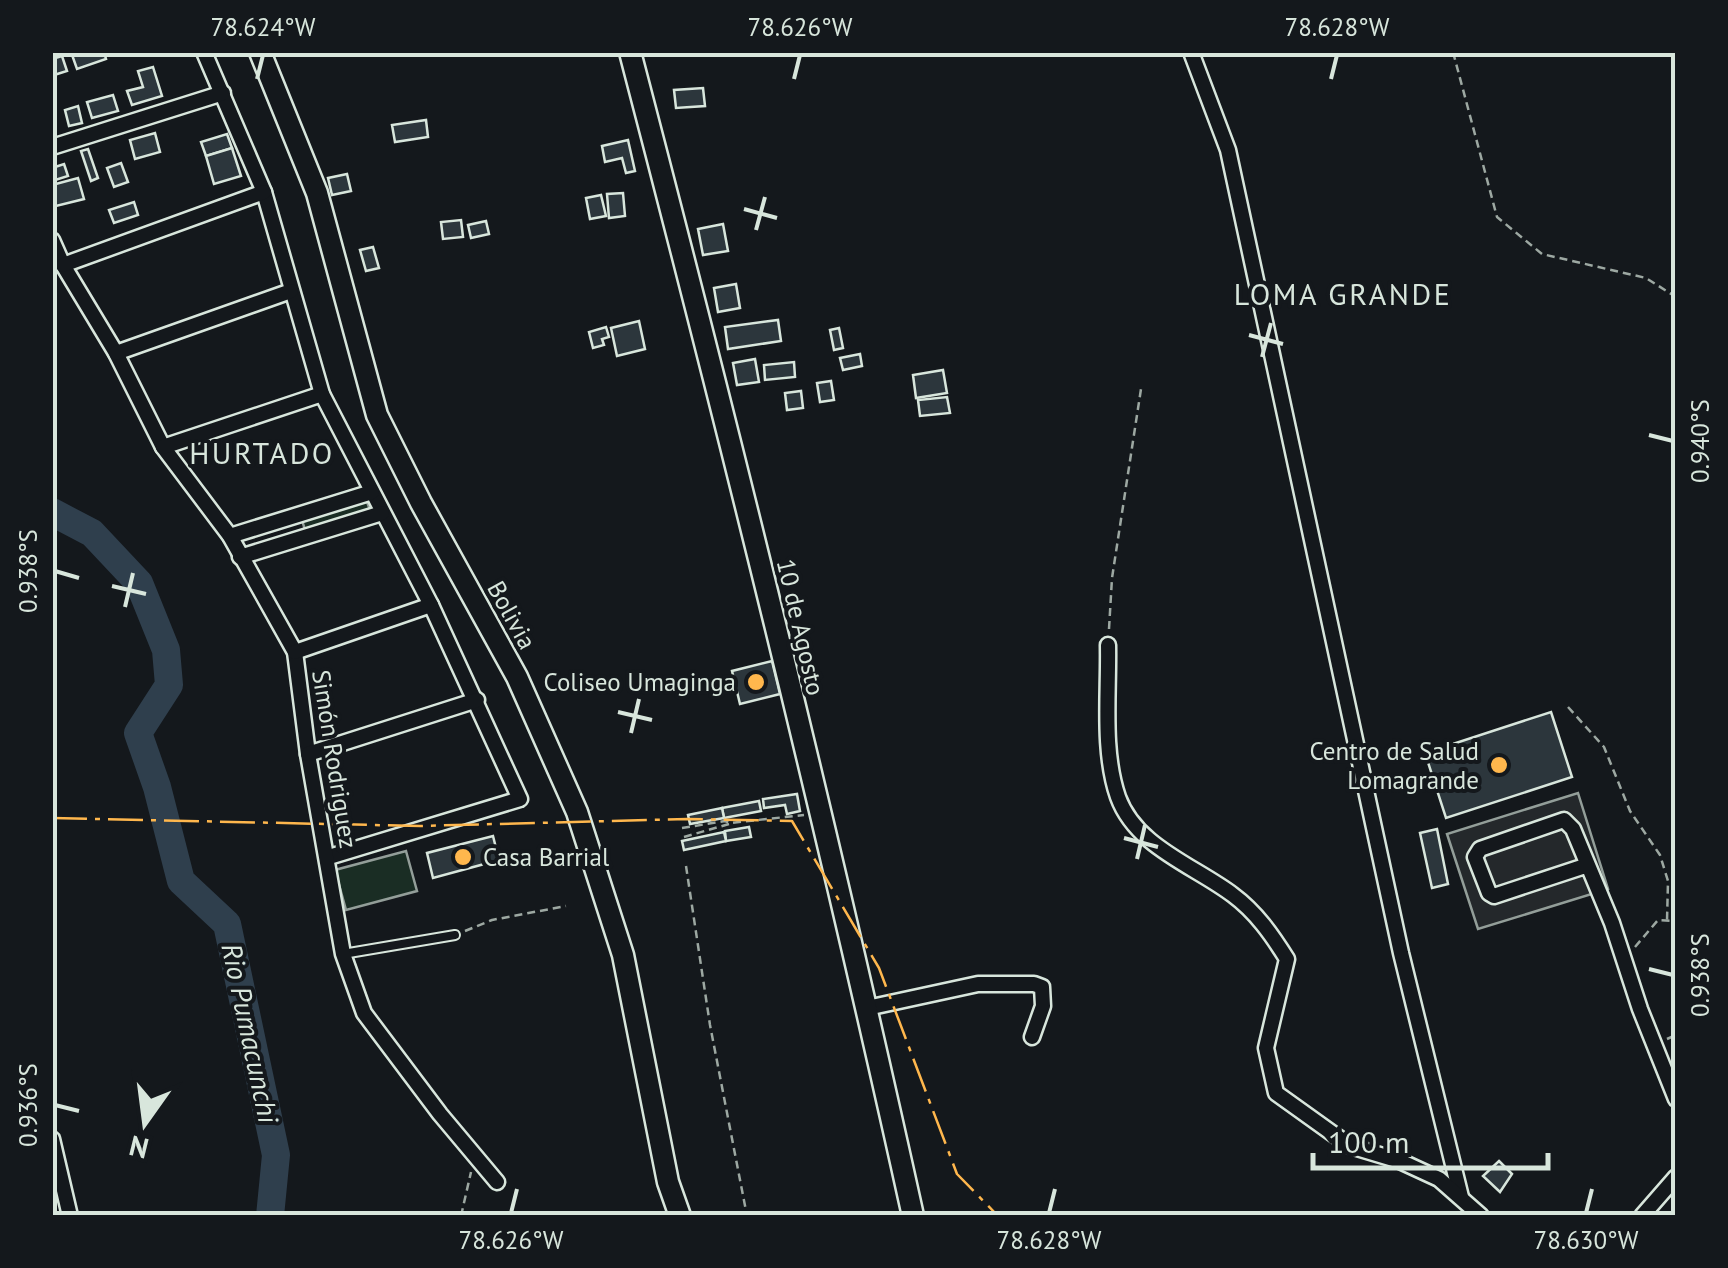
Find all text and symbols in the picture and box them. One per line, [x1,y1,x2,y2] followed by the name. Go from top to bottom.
[211,11,316,43] text: 78.624°W
[748,11,853,43] text: 78.626°W
[1285,11,1390,43] text: 78.628°W
[1234,274,1452,313] district label: LOMA GRANDE
[1684,399,1716,483] text: 0.940°S
[189,433,335,472] district label: HURTADO
[12,529,44,613] text: 0.938°S
[770,556,832,698] street label: 10 de Agosto
[480,575,544,655] street label: Bolivia
[544,666,736,698] place label: Coliseo Umaginga
[305,667,365,851] street label: Simón Rodriguez
[745,671,767,693] marker: Coliseo Umaginga
[1309,735,1479,796] place label: Centro de Salud Lomagrande
[1488,754,1510,776] marker: Centro de Salud Lomagrande
[483,841,610,873] place label: Casa Barrial
[452,846,474,868] marker: Casa Barrial
[1684,933,1716,1017] text: 0.938°S
[213,940,288,1127] water label: Rio Pumacunchi
[12,1063,44,1147] text: 0.936°S
[95,1073,195,1173] north arrow
[1313,1108,1548,1170] scale bar
[1328,1122,1409,1161] text: 100 m
[125,1128,152,1168] text: N
[459,1224,564,1256] text: 78.626°W
[997,1224,1102,1256] text: 78.628°W
[1534,1224,1639,1256] text: 78.630°W

